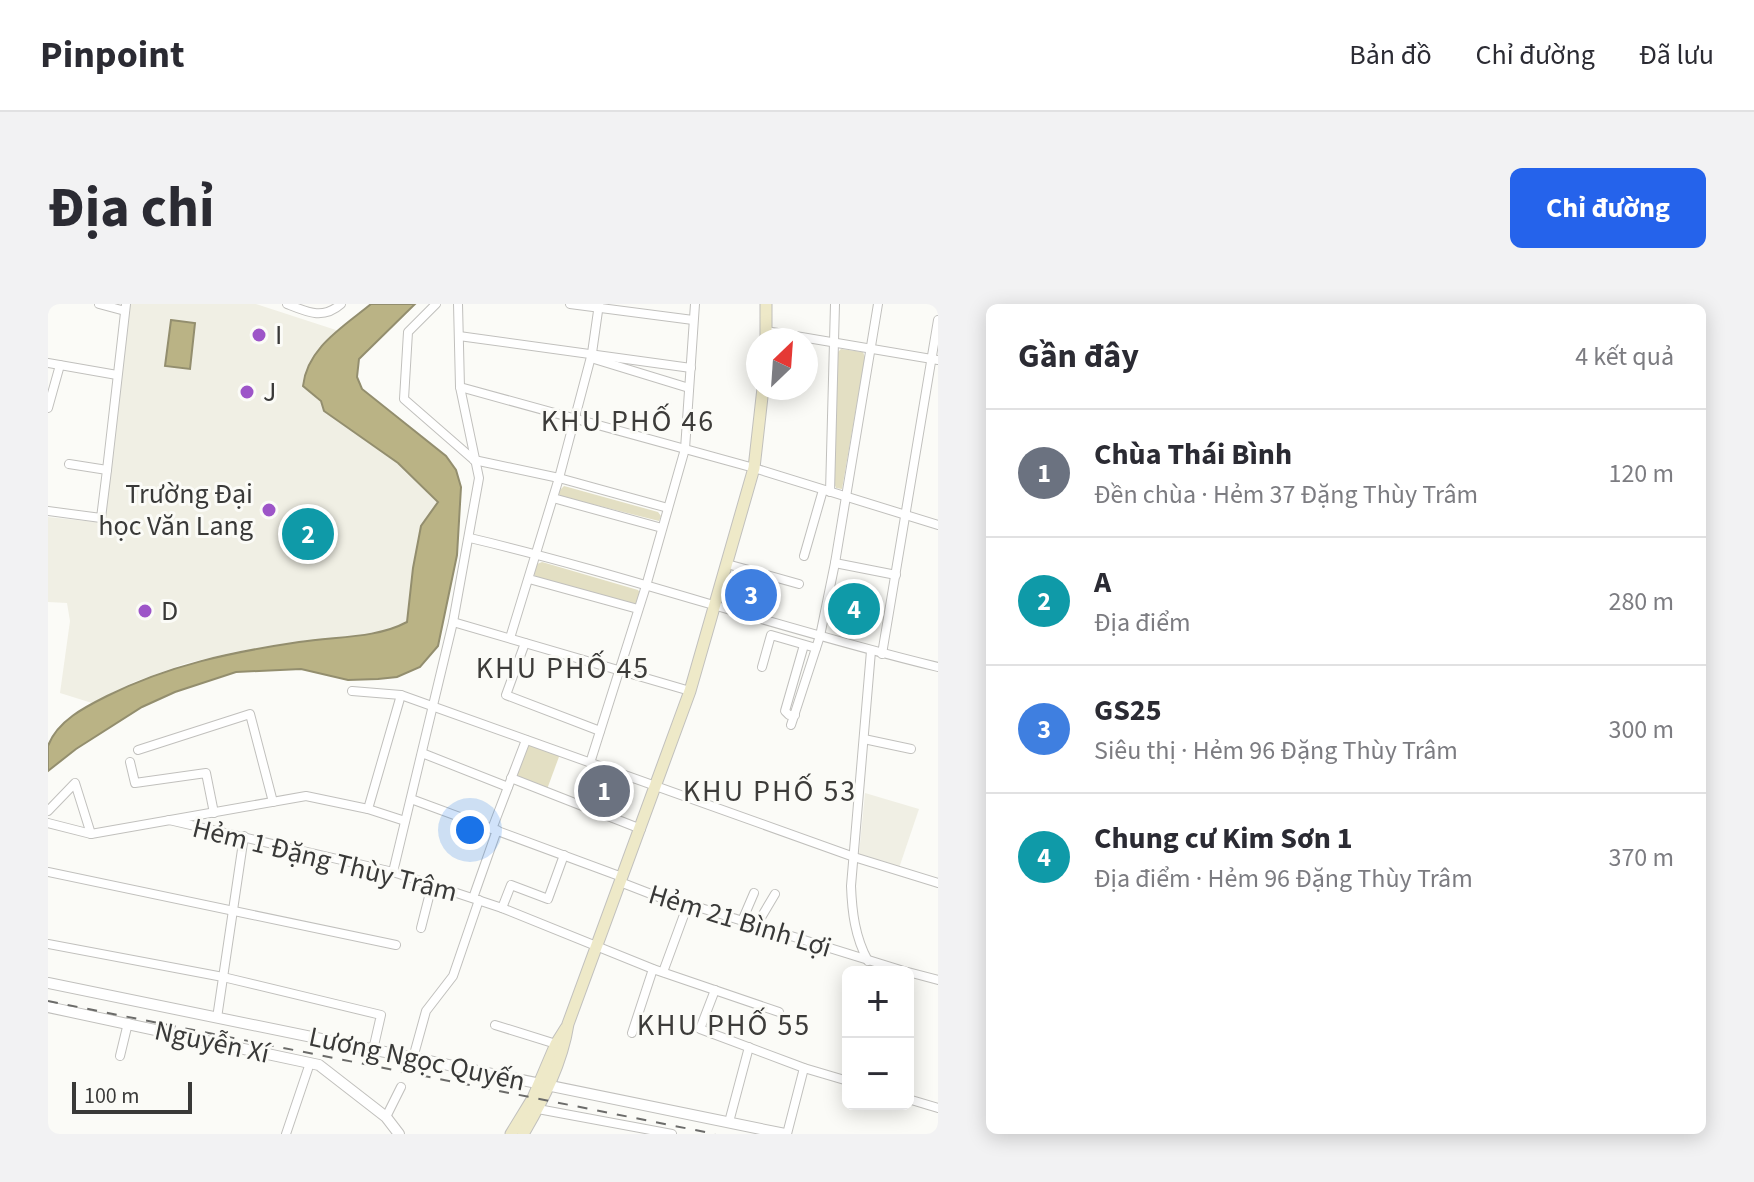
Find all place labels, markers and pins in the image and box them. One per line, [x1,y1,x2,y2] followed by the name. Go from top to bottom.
[275,315,282,355] place label: I
[250,326,268,344] marker: I
[263,372,276,412] place label: J
[238,383,256,401] marker: J
[98,474,253,546] place label: Trường Đại học Văn Lang
[260,501,278,519] marker: Trường Đại học Văn Lang
[282,504,334,564] pin: 2
[725,565,777,625] pin: 3
[828,579,880,639] pin: 4
[161,591,178,631] place label: D
[136,602,154,620] marker: D
[578,761,630,821] pin: 1

